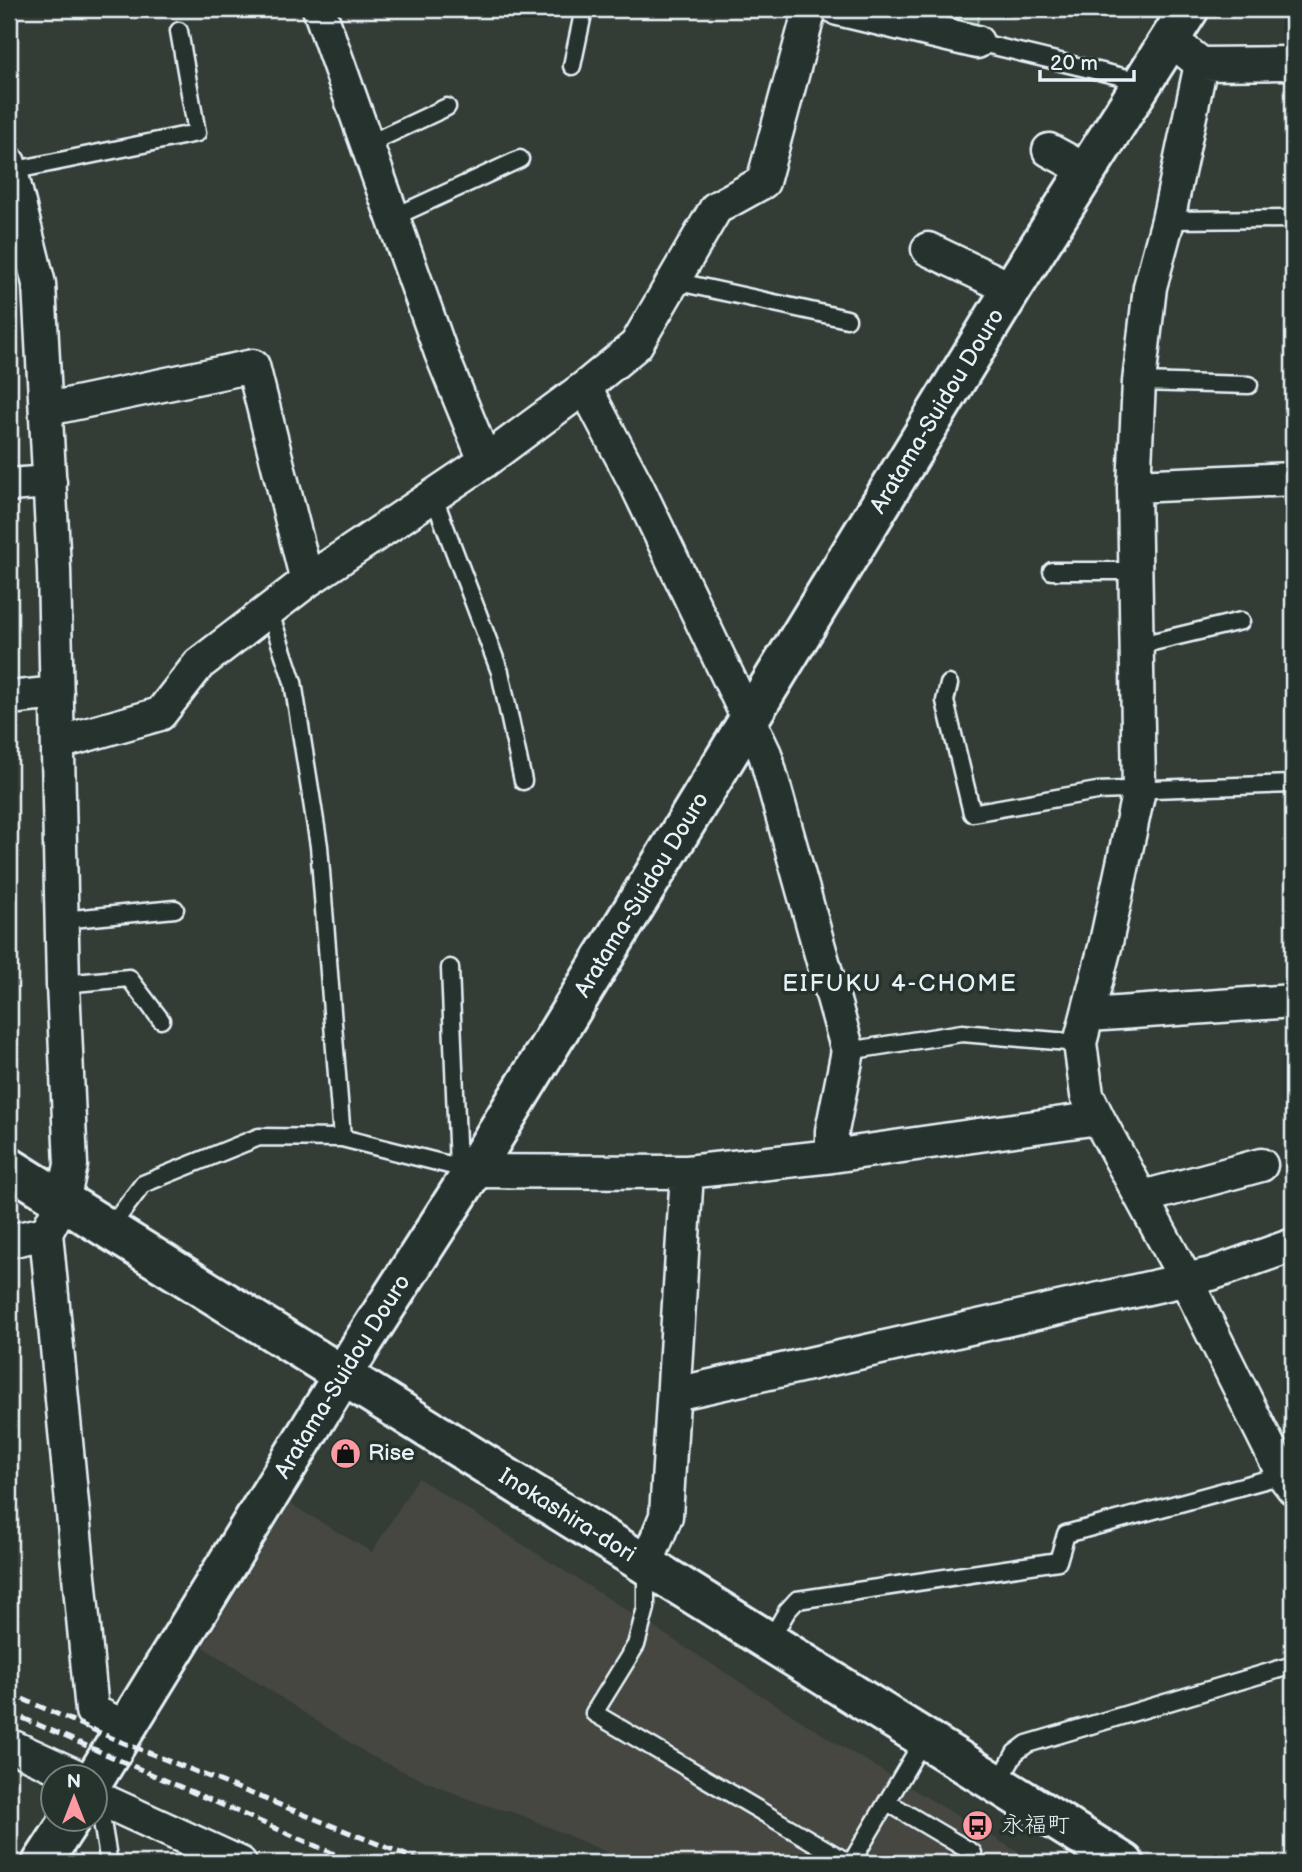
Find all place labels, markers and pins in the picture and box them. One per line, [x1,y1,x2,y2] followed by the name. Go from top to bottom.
[328,1436,362,1470] shop icon: Rise
[368,1439,415,1467] place label: Rise
[961,1808,995,1842] bus stop icon: 永福町
[1001,1811,1070,1839] place label: 永福町

